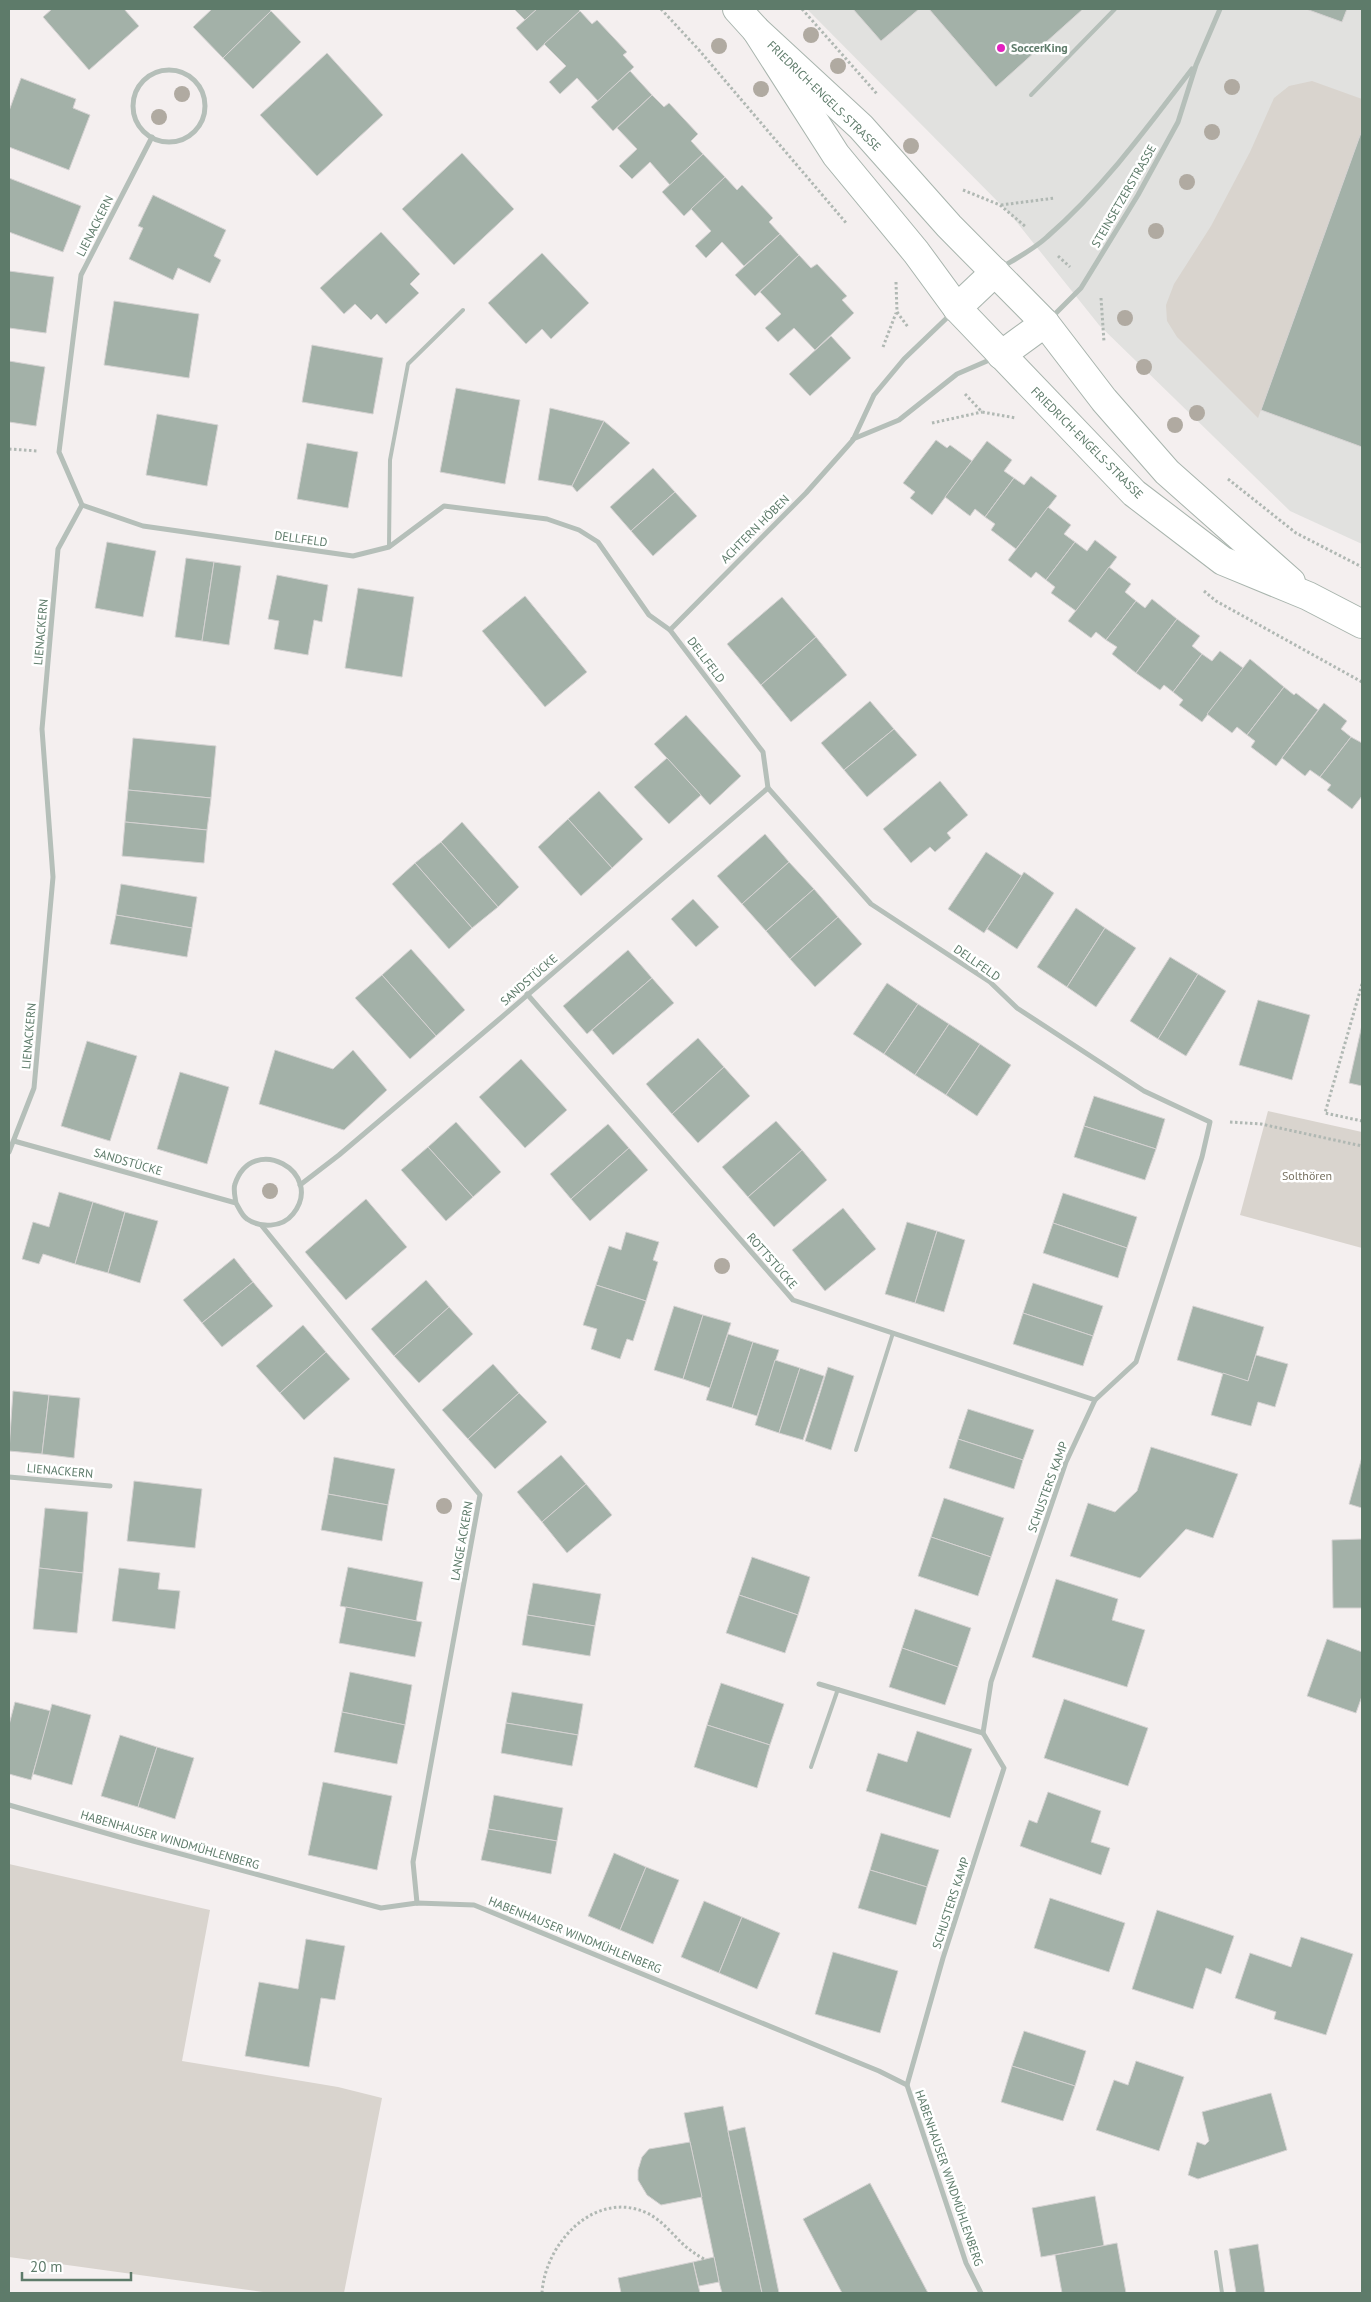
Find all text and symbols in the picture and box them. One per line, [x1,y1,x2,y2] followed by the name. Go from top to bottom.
[764,37,884,154] street label: FRIEDRICH-ENGELS-STRASSE
[1011,40,1068,55] place label: SoccerKing
[995,42,1007,54] marker: SoccerKing
[1088,142,1159,250] street label: STEINSETZERSTRASSE
[73,193,116,259] street label: LIENACKERN
[1028,384,1146,502] street label: FRIEDRICH-ENGELS-STRASSE
[717,491,792,566] street label: ACHTERN HÖBEN
[274,527,329,550] street label: DELLFELD
[30,598,51,666] street label: LIENACKERN
[684,634,729,686] street label: DELLFELD
[951,941,1004,984] street label: DELLFELD
[497,951,560,1009] street label: SANDSTÜCKE
[18,1002,39,1070] street label: LIENACKERN
[92,1145,164,1178] street label: SANDSTÜCKE
[1282,1168,1332,1183] park label: Solthören
[744,1230,801,1292] street label: ROTTSTÜCKE
[1024,1439,1071,1534] street label: SCHUSTERS KAMP
[26,1460,94,1481] street label: LIENACKERN
[447,1500,476,1582] street label: LANGE ACKERN
[79,1807,261,1872] street label: HABENHAUSER WINDMÜHLENBERG
[929,1855,972,1951] street label: SCHUSTERS KAMP
[486,1893,664,1976] street label: HABENHAUSER WINDMÜHLENBERG
[912,2088,987,2268] street label: HABENHAUSER WINDMÜHLENBERG
[22,2250,131,2282] scale bar
[30,2257,63,2276] text: 20 m

